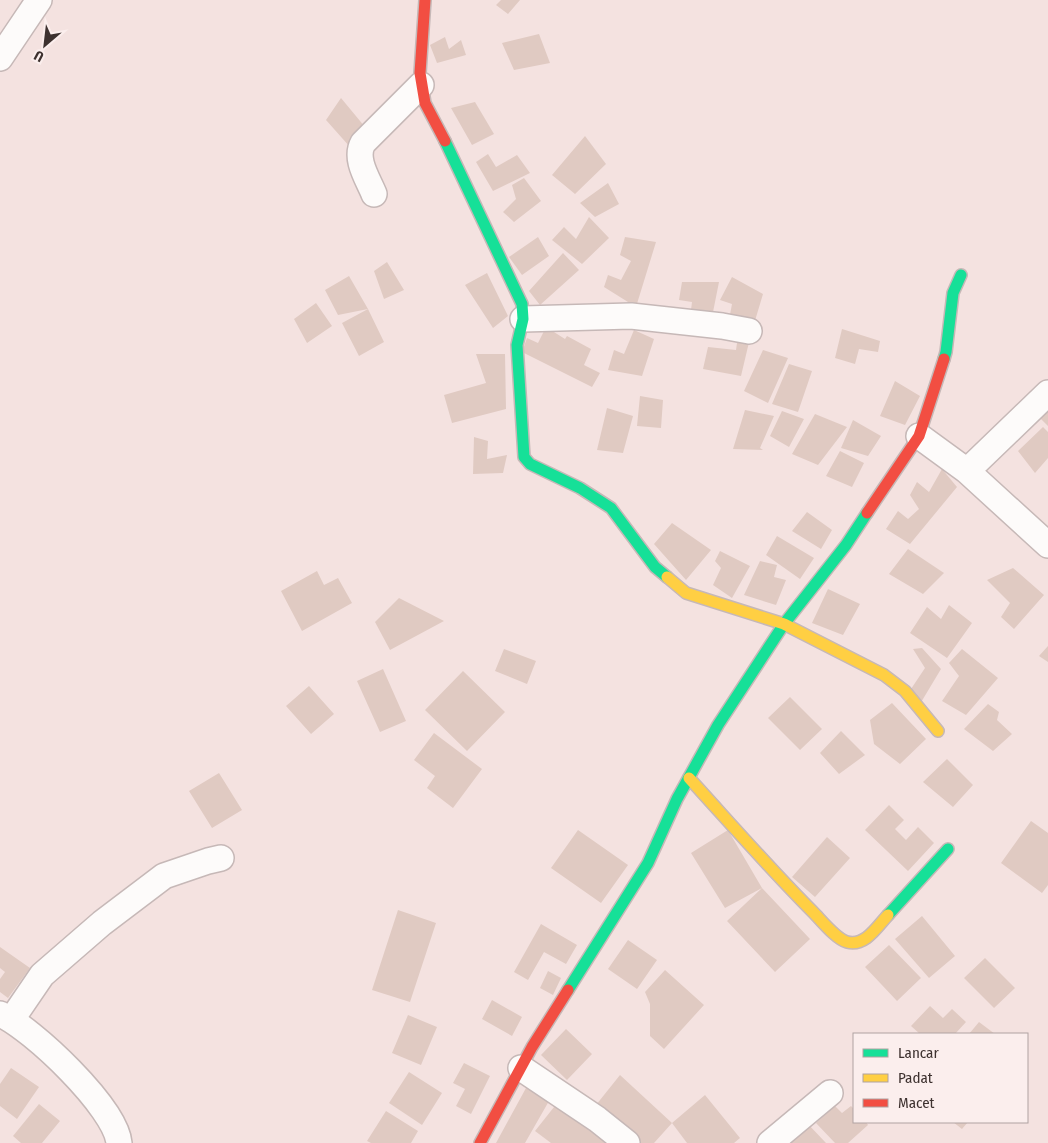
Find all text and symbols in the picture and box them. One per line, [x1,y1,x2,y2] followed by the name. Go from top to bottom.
[20,20,70,70] north arrow
[32,47,47,65] text: U
[853,1033,1028,1123] legend
[898,1044,939,1062] text: Lancar
[898,1069,933,1087] text: Padat
[898,1094,935,1112] text: Macet

